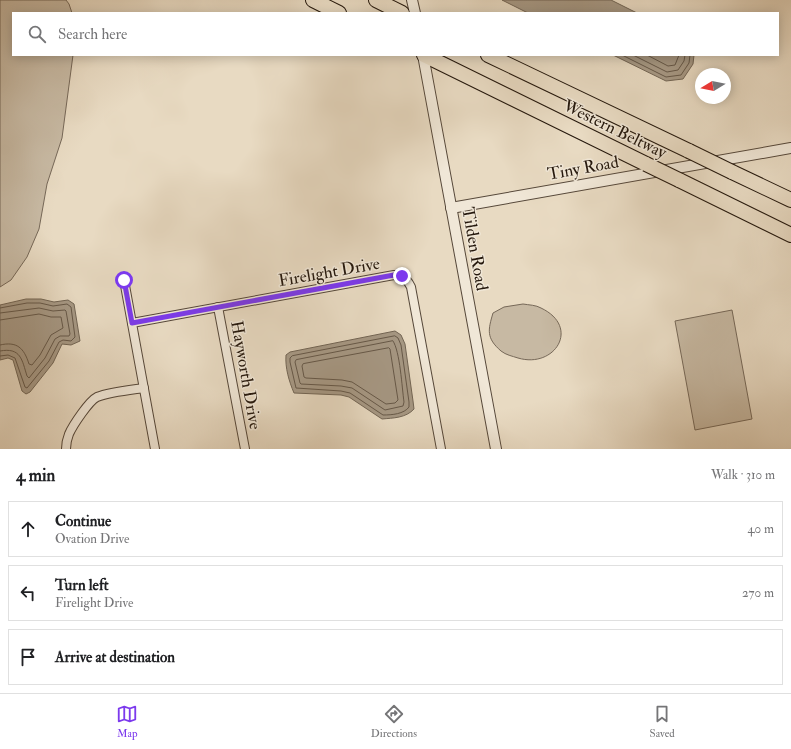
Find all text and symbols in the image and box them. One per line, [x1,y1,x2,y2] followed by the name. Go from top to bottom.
[12,12,779,56] search box
[26,23,48,45] icon: search
[58,25,127,44] text: Search here
[695,68,731,104] north arrow
[558,94,671,164] street label: Western Beltway
[546,151,621,186] street label: Tiny Road
[457,206,493,293] street label: Tilden Road
[277,253,381,291] street label: Firelight Drive
[393,267,411,285] route end
[115,271,133,289] route start
[225,319,266,431] street label: Hayworth Drive
[16,465,55,486] text: 4 min
[711,467,775,483] text: Walk · 310 m
[55,512,111,531] text: Continue
[17,518,39,540] icon: ahead
[748,521,774,537] text: 40 m
[55,531,130,547] text: Ovation Drive
[55,576,109,595] text: Turn left
[17,582,39,604] icon: left
[742,585,774,601] text: 270 m
[55,595,133,611] text: Firelight Drive
[17,646,39,668] icon: arrive
[55,648,175,667] text: Arrive at destination
[116,703,138,740] tab: Map
[371,703,417,740] tab: Directions
[650,703,675,740] tab: Saved

